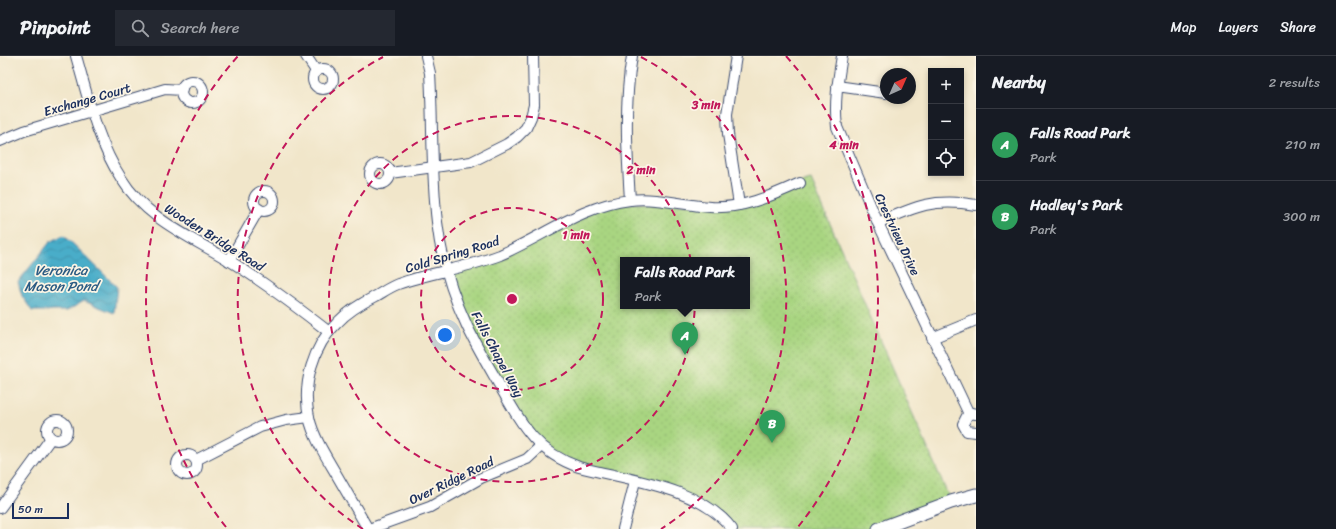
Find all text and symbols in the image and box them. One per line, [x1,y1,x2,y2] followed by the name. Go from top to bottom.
[115,10,395,46] search box
[20,11,91,44] text: Pinpoint
[161,15,240,41] text: Search here
[1171,15,1196,40] text: Map
[1218,15,1258,40] text: Layers
[1280,15,1316,40] text: Share
[129,17,151,39] icon: search
[992,67,1046,97] text: Nearby
[880,68,916,104] north arrow
[928,68,964,176] map controls
[928,68,964,104] button: +
[1269,71,1320,94] text: 2 results
[41,76,134,123] street label: Exchange Court
[691,94,721,116] text: 3 min
[928,104,964,140] button: −
[1030,120,1131,146] text: Falls Road Park
[1001,133,1009,156] text: A
[1285,133,1320,156] text: 210 m
[828,134,859,156] text: 4 min
[928,140,964,176] button: locate
[1030,146,1057,169] text: Park
[625,159,656,181] text: 2 min
[868,189,927,280] street label: Crestview Drive
[1030,192,1123,218] text: Hadley's Park
[160,197,271,278] street label: Wooden Bridge Road
[1001,205,1009,228] text: B
[1283,205,1320,228] text: 300 m
[1030,218,1057,241] text: Park
[562,224,590,246] text: 1 min
[402,229,503,280] street label: Cold Spring Road
[620,257,750,309] popup
[24,258,101,299] water label: Veronica Mason Pond
[635,259,735,285] text: Falls Road Park
[635,285,661,308] text: Park
[505,292,519,306] centre of rings
[465,307,530,402] street label: Falls Chapel Way
[672,322,698,355] pin: A
[435,325,455,345] your location
[759,410,785,443] pin: B
[405,449,499,511] street label: Over Ridge Road
[18,500,43,519] text: 50 m
[12,501,69,520] scale bar

